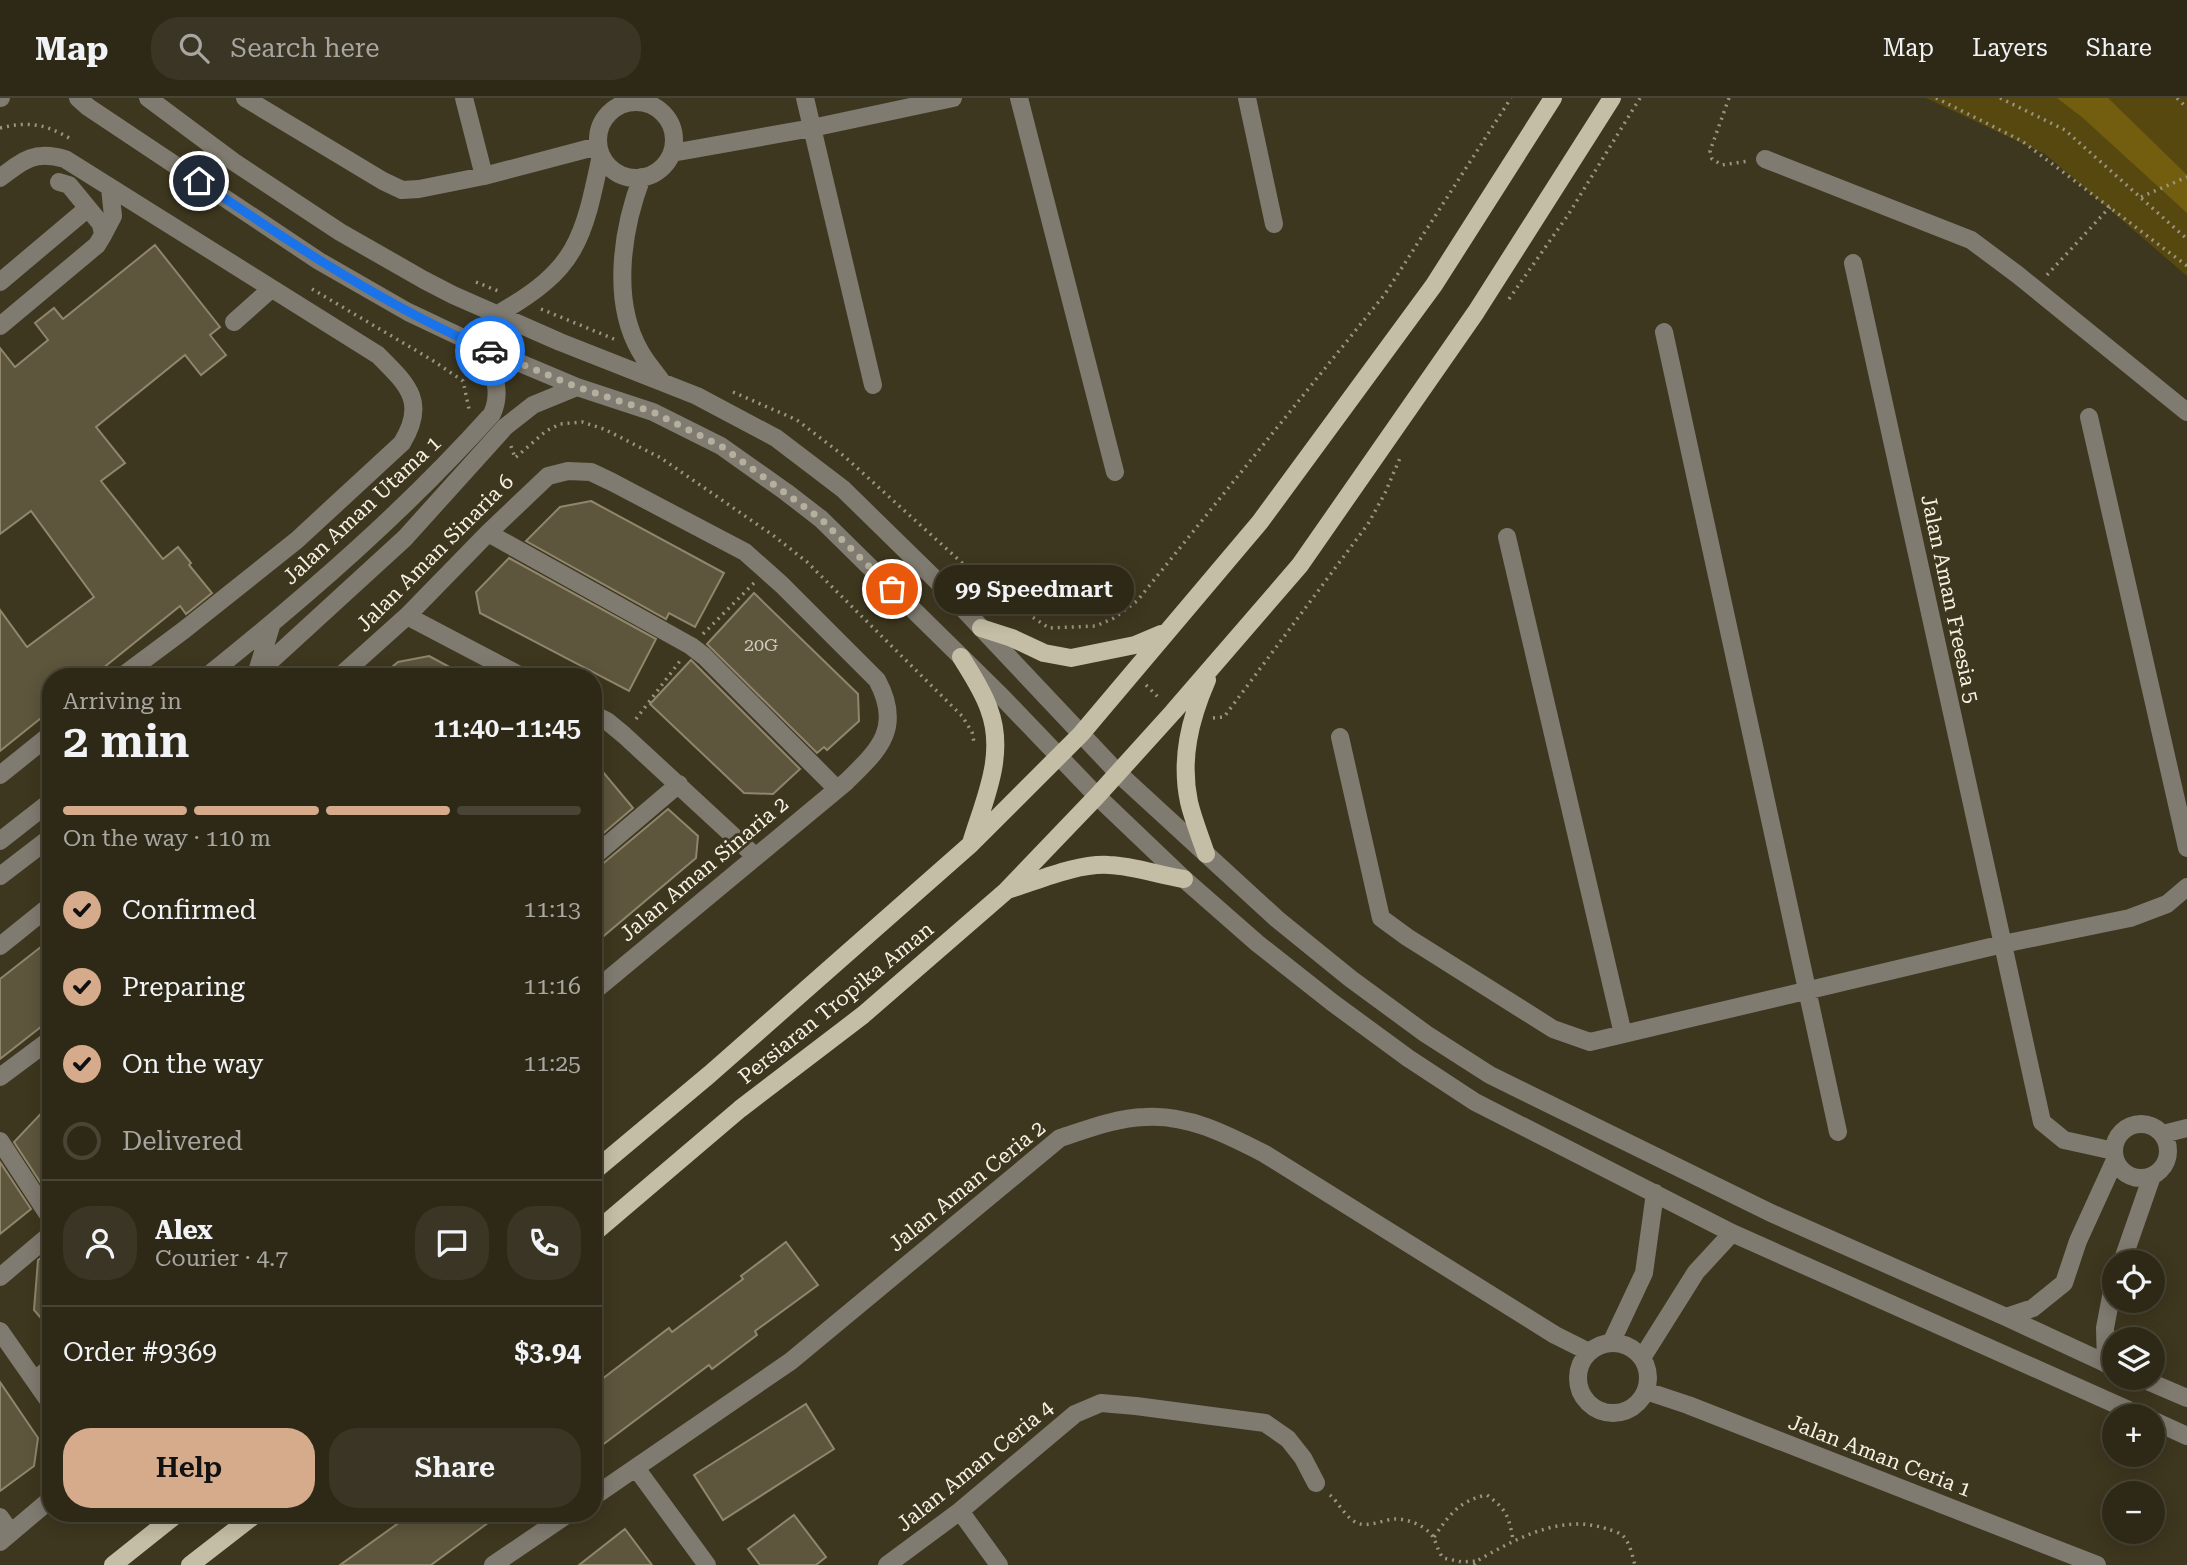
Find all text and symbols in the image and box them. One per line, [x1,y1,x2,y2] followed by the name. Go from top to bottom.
[151,17,641,80] search box
[35,29,109,68] text: Map
[175,29,213,67] icon: search
[231,33,380,63] text: Search here
[1883,34,1934,62] text: Map
[1972,34,2048,62] text: Layers
[2086,34,2152,62] text: Share
[169,151,229,211] pin
[180,162,218,200] icon: home
[455,316,525,386] courier
[471,332,509,370] icon: car
[278,431,446,589] street label: Jalan Aman Utama 1
[352,470,518,636] street label: Jalan Aman Sinaria 6
[1916,493,1984,705] street label: Jalan Aman Freesia 5
[862,559,922,619] pin
[934,564,1134,614] callout: 99 Speedmart
[873,570,911,608] icon: bag
[955,576,1113,603] text: 99 Speedmart
[744,634,778,655] house number: 20G
[63,688,182,715] text: Arriving in
[433,713,581,743] text: 11:40–11:45
[63,714,190,768] text: 2 min
[615,792,793,946] street label: Jalan Aman Sinaria 2
[63,825,271,852] text: On the way · 110 m
[63,891,101,929] icon: check
[122,895,257,925] text: Confirmed
[524,896,581,923] text: 11:13
[734,917,939,1089] street label: Persiaran Tropika Aman
[63,968,101,1006] icon: check
[122,972,245,1002] text: Preparing
[524,973,581,1000] text: 11:16
[63,1045,101,1083] icon: check
[122,1049,263,1079] text: On the way
[524,1050,581,1077] text: 11:25
[884,1116,1050,1256] street label: Jalan Aman Ceria 2
[122,1126,243,1156] text: Delivered
[63,1206,137,1280] button: person
[415,1206,489,1280] button: chat
[507,1206,581,1280] button: phone
[155,1215,213,1245] text: Alex
[155,1245,288,1272] text: Courier · 4.7
[2102,1250,2165,1544] map controls
[2102,1250,2165,1313] button: locate
[2102,1327,2165,1390] button: layers
[63,1337,217,1367] text: Order #9369
[515,1337,581,1367] text: $3.94
[892,1395,1058,1536] street label: Jalan Aman Ceria 4
[2102,1404,2165,1467] button: +
[1785,1410,1975,1502] street label: Jalan Aman Ceria 1
[63,1428,315,1508] button: Help
[329,1428,581,1508] button: Share
[2102,1481,2165,1544] button: −

